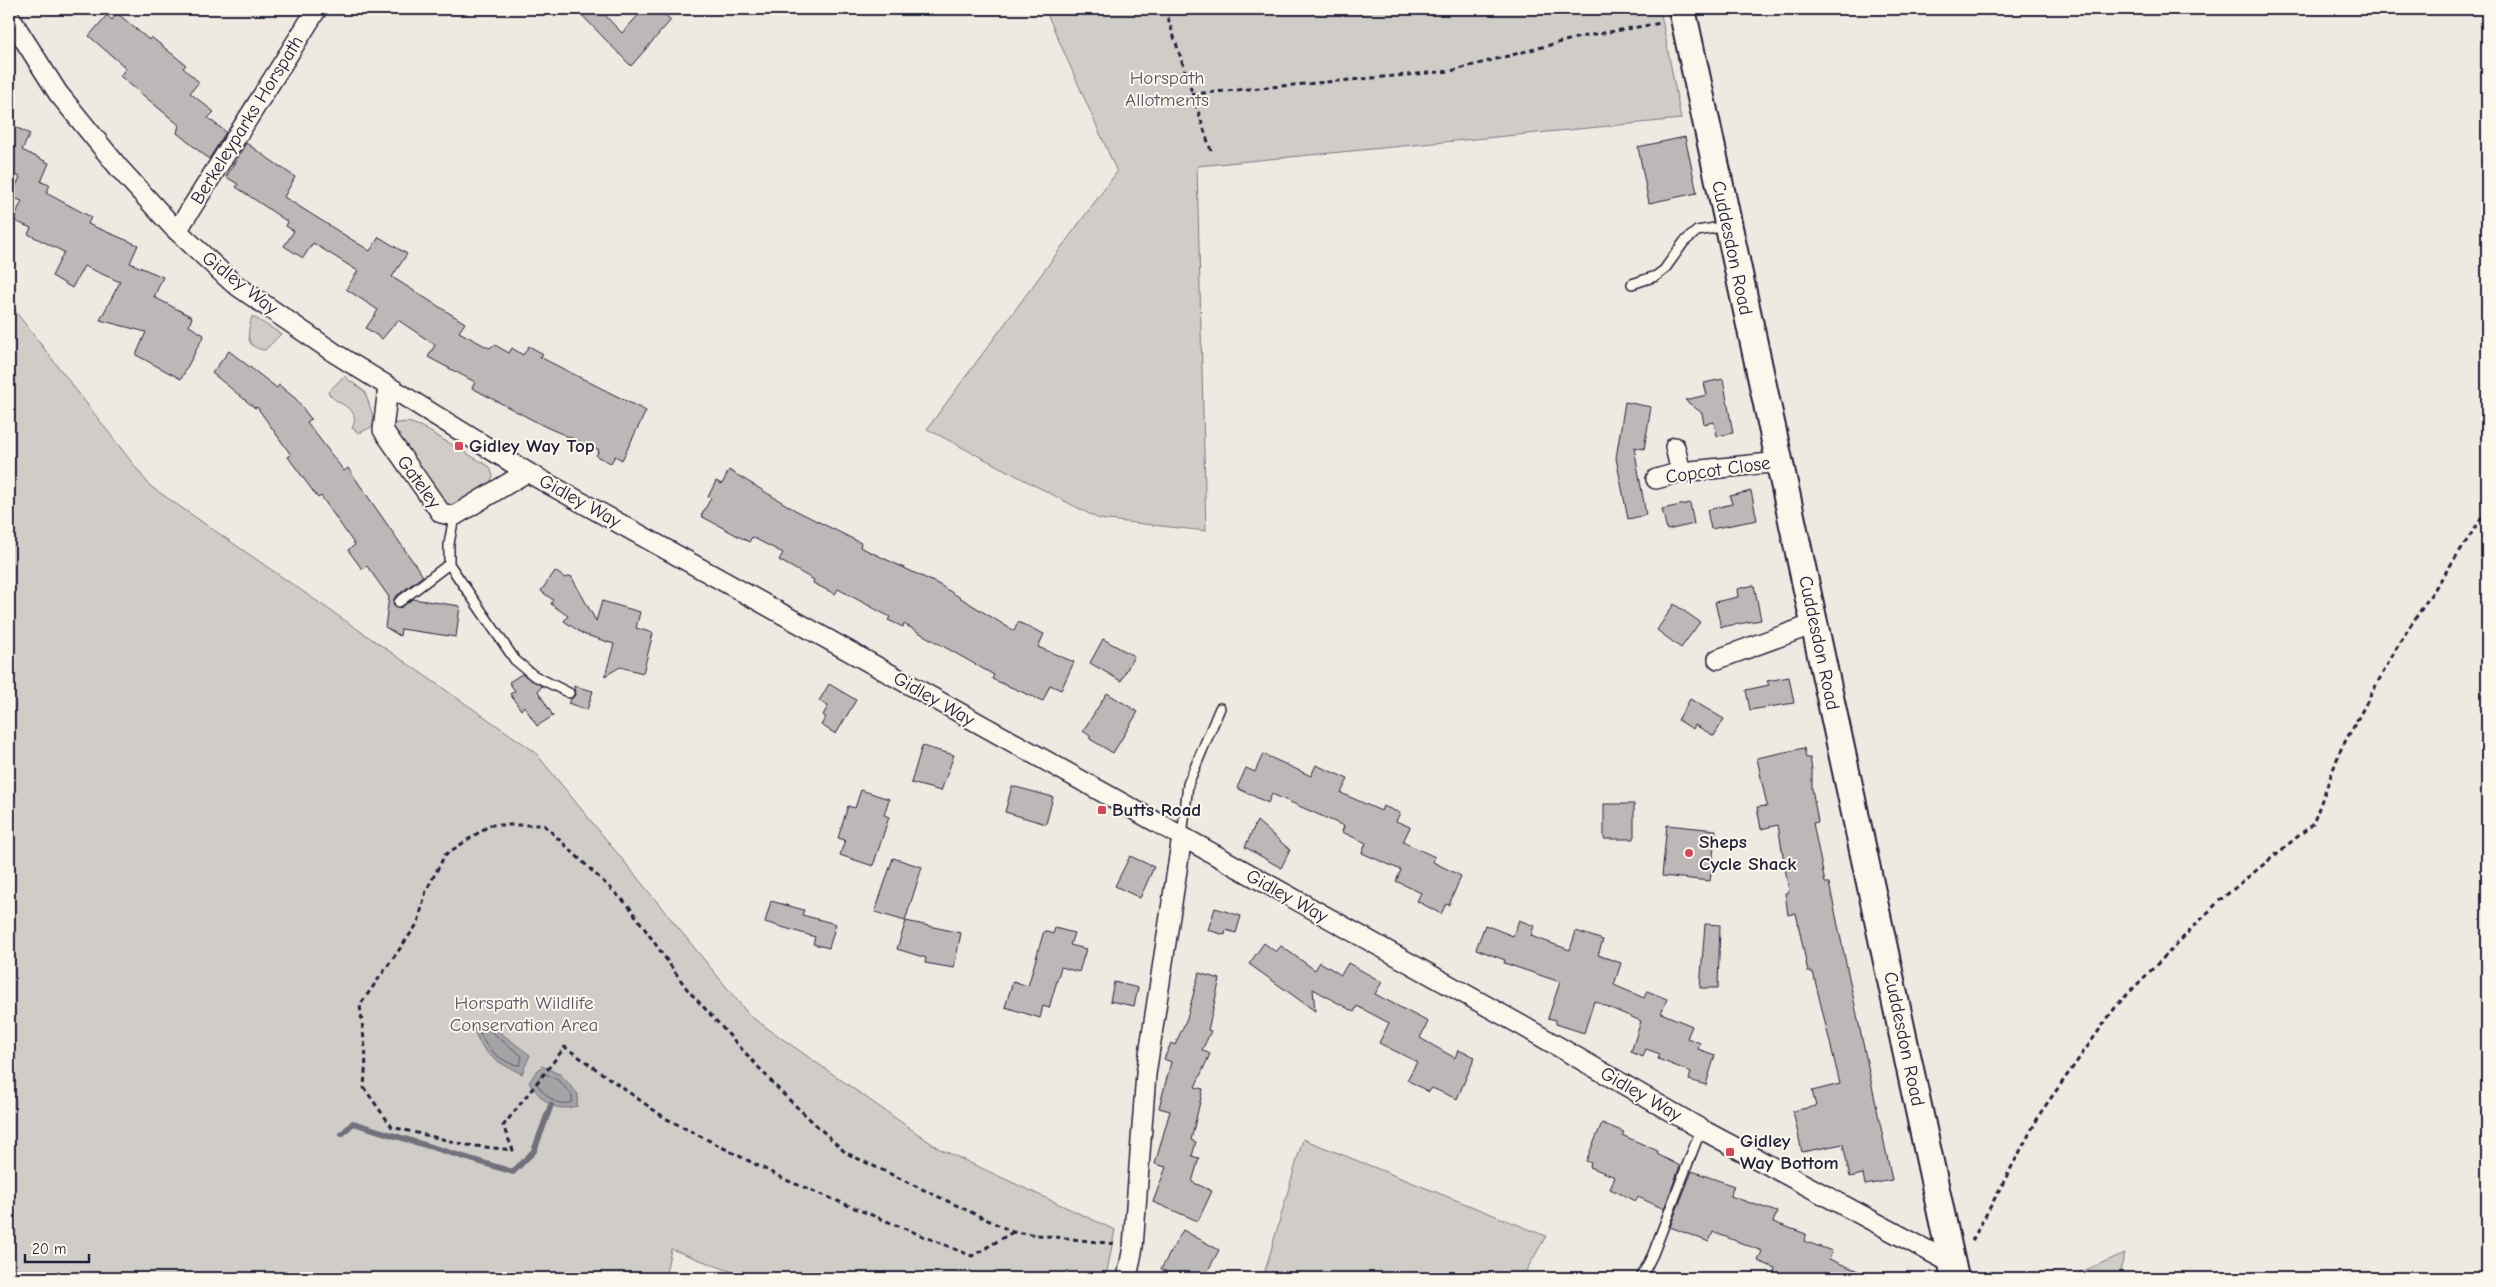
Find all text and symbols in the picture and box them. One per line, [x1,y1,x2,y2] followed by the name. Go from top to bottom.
[186,31,308,209] street label: Berkeleyparks Horspath
[1125,67,1209,111] park label: Horspath Allotments
[1707,179,1757,317] street label: Cuddesdon Road
[198,247,283,320] street label: Gidley Way
[469,435,595,457] place label: Gidley Way Top
[453,440,465,452] marker: Gidley Way Top
[392,451,446,513] street label: Gateley
[1664,452,1772,488] street label: Copcot Close
[535,470,625,533] street label: Gidley Way
[1794,574,1844,712] street label: Cuddesdon Road
[890,667,979,731] street label: Gidley Way
[1112,799,1201,821] place label: Butts Road
[1096,804,1108,816] marker: Butts Road
[1699,831,1797,875] place label: Sheps Cycle Shack
[1683,847,1695,859] marker: Sheps Cycle Shack
[1242,865,1332,928] street label: Gidley Way
[1879,970,1929,1108] street label: Cuddesdon Road
[450,992,598,1036] park label: Horspath Wildlife Conservation Area
[1597,1062,1686,1126] street label: Gidley Way
[1740,1130,1839,1174] place label: Gidley Way Bottom
[1724,1146,1736,1158] marker: Gidley Way Bottom
[25,1232,89,1264] scale bar
[32,1240,66,1258] text: 20 m

